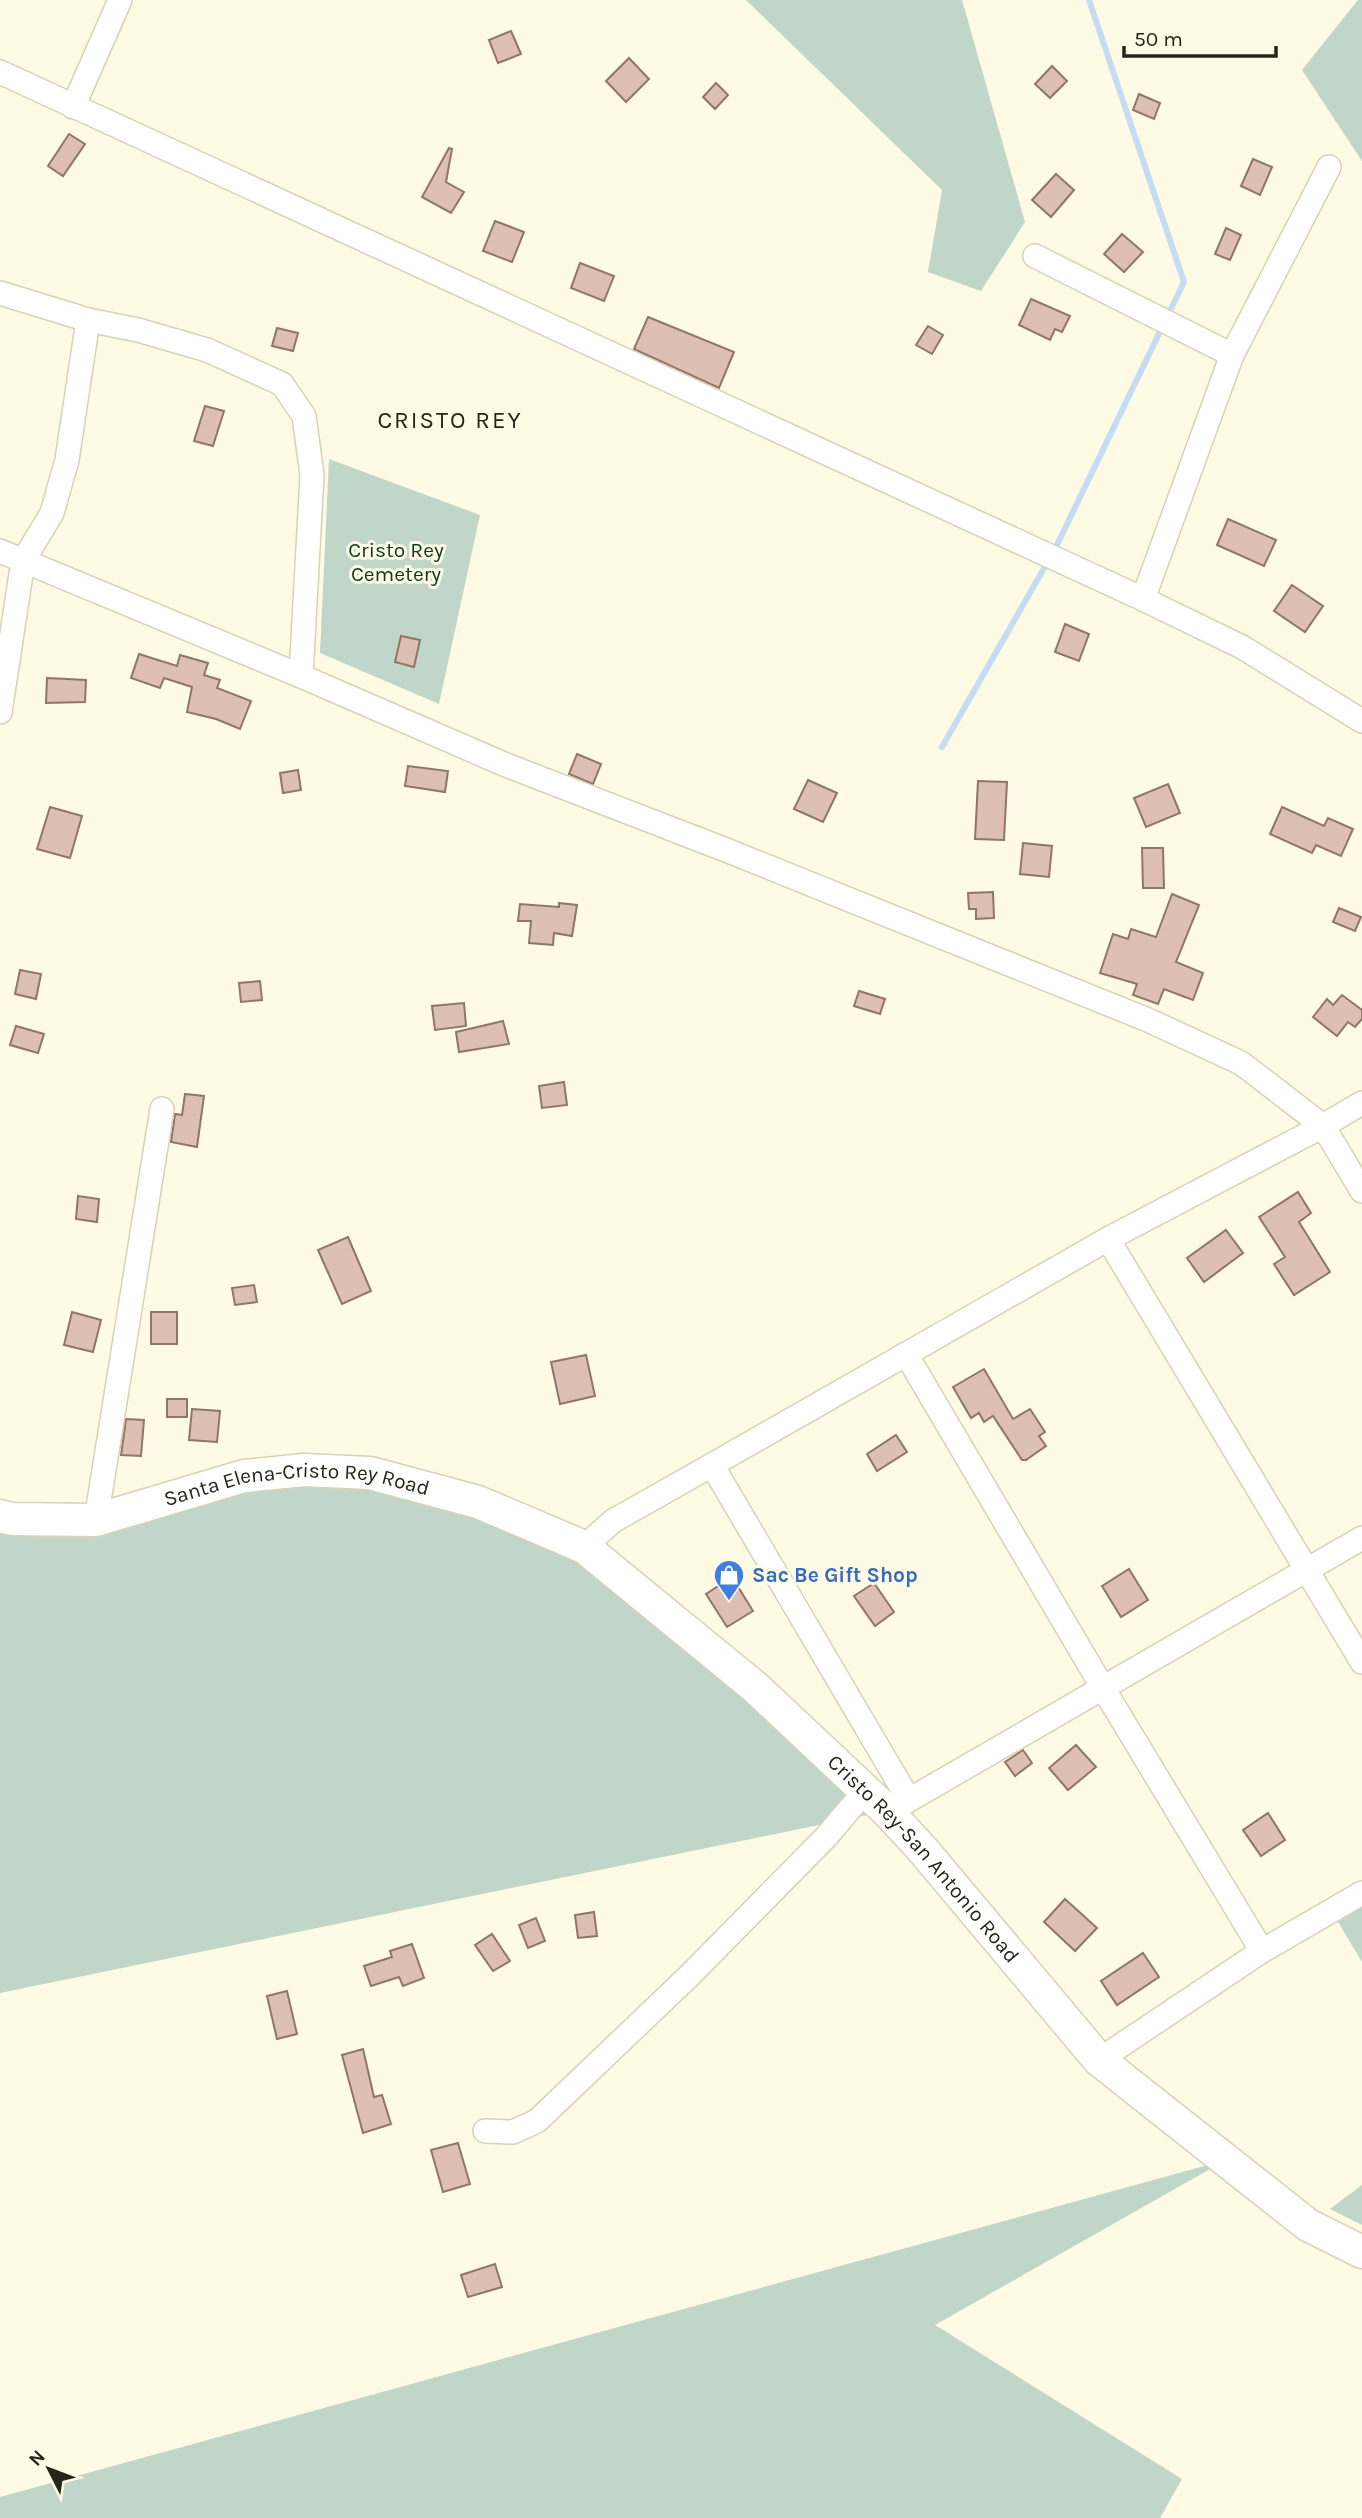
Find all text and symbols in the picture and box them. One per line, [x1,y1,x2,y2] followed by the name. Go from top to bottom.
[1124,14,1276,58] scale bar
[1134,27,1183,51] text: 50 m
[377,406,523,434] district label: CRISTO REY
[348,538,444,586] park label: Cristo Rey Cemetery
[161,1458,432,1511] street label: Santa Elena-Cristo Rey Road
[712,1558,746,1602] shop icon: Sac Be Gift Shop
[752,1563,918,1587] place label: Sac Be Gift Shop
[823,1750,1024,1967] street label: Cristo Rey-San Antonio Road
[14,2434,84,2504] north arrow
[24,2446,50,2471] text: N

